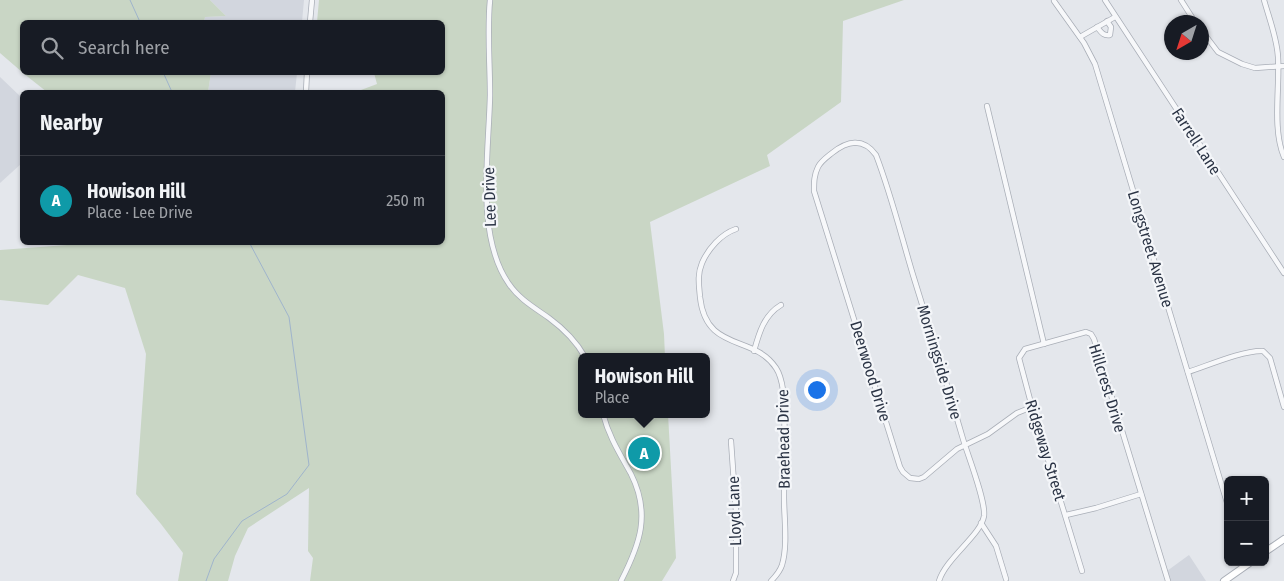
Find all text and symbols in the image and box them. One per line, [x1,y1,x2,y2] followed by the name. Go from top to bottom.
[1164,15,1209,60] north arrow
[20,20,445,75] search box
[38,34,66,62] icon: search
[78,36,170,59] text: Search here
[1168,104,1225,178] street label: Farrell Lane
[40,110,102,136] text: Nearby
[479,166,500,227] street label: Lee Drive
[87,180,186,203] text: Howison Hill
[1124,188,1177,310] street label: Longstreet Avenue
[52,191,60,210] text: A
[386,191,425,210] text: 250 m
[87,203,193,222] text: Place · Lee Drive
[913,303,966,422] street label: Morningside Drive
[846,319,895,424] street label: Deerwood Drive
[1085,342,1130,435] street label: Hillcrest Drive
[578,353,710,418] popup
[595,365,693,388] text: Howison Hill
[804,377,830,403] your location
[595,388,629,407] text: Place
[773,389,794,489] street label: Braehead Drive
[1021,397,1070,504] street label: Ridgeway Street
[628,434,660,472] pin: A
[724,476,745,546] street label: Lloyd Lane
[1224,476,1269,566] map controls
[1224,476,1269,521] button: +
[1224,521,1269,566] button: −

